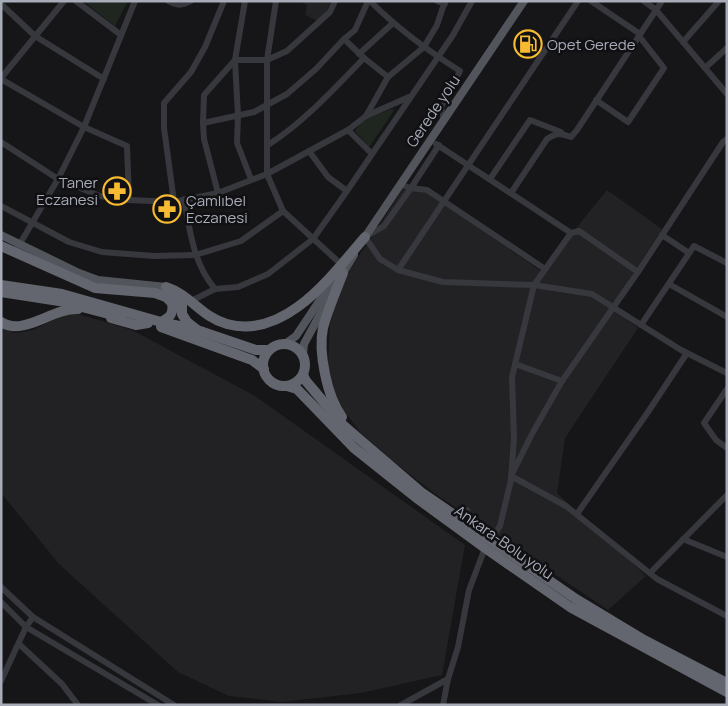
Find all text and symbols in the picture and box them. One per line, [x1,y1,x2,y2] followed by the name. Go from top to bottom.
[513,29,543,59] fuel station icon: Opet Gerede
[547,34,636,55] place label: Opet Gerede
[401,71,465,151] street label: Gerede yolu
[36,172,99,210] place label: Taner Eczanesi
[102,176,132,206] pharmacy icon: Taner Eczanesi
[186,190,248,228] place label: Çamlıbel Eczanesi
[152,194,182,224] pharmacy icon: Çamlıbel Eczanesi
[450,500,558,584] street label: Ankara-Bolu yolu

